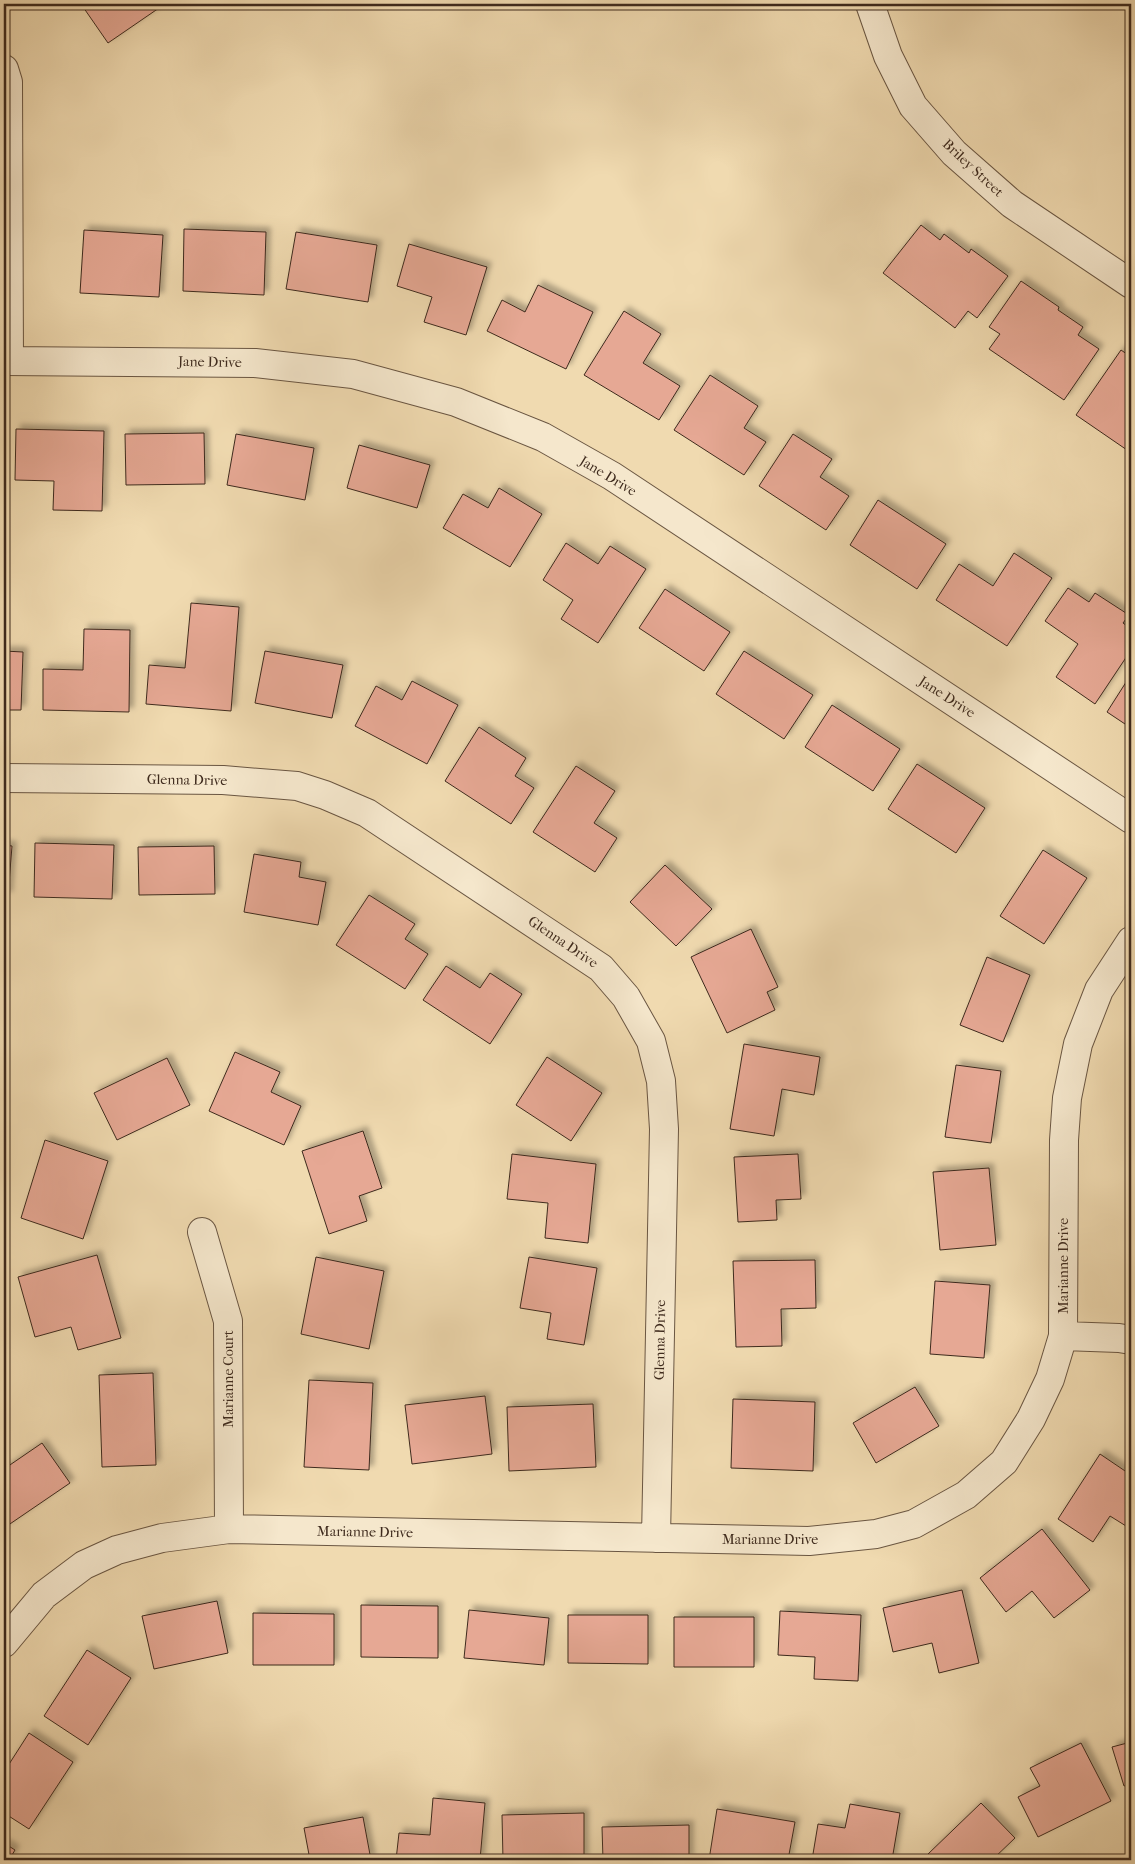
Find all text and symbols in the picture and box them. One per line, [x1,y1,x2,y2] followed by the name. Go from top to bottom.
[939,135,1007,201] street label: Briley Street
[177,353,242,371] street label: Jane Drive
[575,452,640,500] street label: Jane Drive
[915,672,978,721] street label: Jane Drive
[147,771,227,789] street label: Glenna Drive
[525,912,601,972] street label: Glenna Drive
[1055,1218,1072,1314] street label: Marianne Drive
[651,1300,669,1380] street label: Glenna Drive
[220,1330,237,1428] street label: Marianne Court
[317,1523,413,1541] street label: Marianne Drive
[722,1531,818,1548] street label: Marianne Drive

